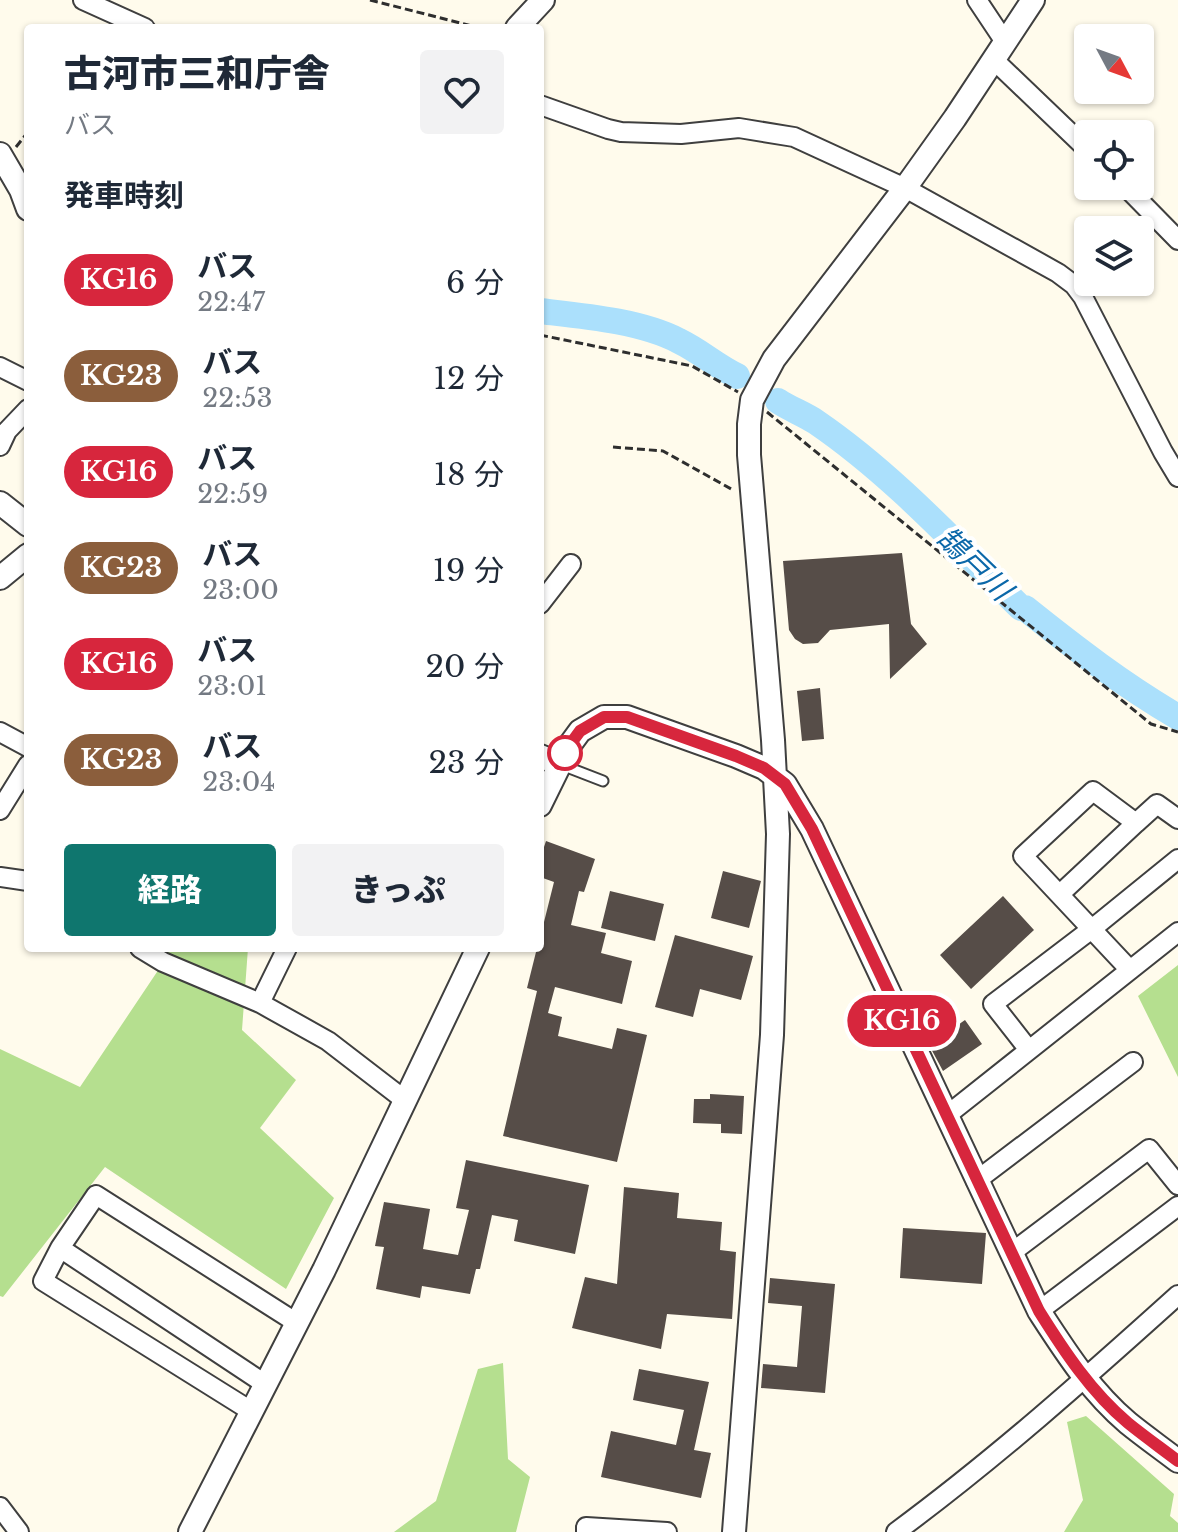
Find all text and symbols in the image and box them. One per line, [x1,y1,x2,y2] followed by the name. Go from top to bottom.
[1074,24,1154,104] north arrow
[1074,24,1154,296] map controls
[64,50,330,97] text: 古河市三和庁舎
[420,50,504,134] button: heart
[64,109,116,141] text: バス
[1074,120,1154,200] button: locate
[64,177,184,214] text: 発車時刻
[1074,216,1154,296] button: layers
[197,248,257,285] text: バス
[80,262,157,297] text: KG16
[446,264,504,301] text: 6 分
[197,286,265,318] text: 22:47
[202,344,262,381] text: バス
[80,358,162,393] text: KG23
[434,360,504,397] text: 12 分
[202,382,273,414] text: 22:53
[197,440,257,477] text: バス
[80,454,157,489] text: KG16
[434,456,504,493] text: 18 分
[197,478,268,510] text: 22:59
[929,519,1022,610] water label: 鵠戸川
[202,536,262,573] text: バス
[80,550,162,585] text: KG23
[433,552,504,589] text: 19 分
[202,574,279,606] text: 23:00
[197,632,257,669] text: バス
[80,646,157,681] text: KG16
[425,648,504,685] text: 20 分
[197,670,267,702] text: 23:01
[202,728,262,765] text: バス
[548,736,582,770] unlabelled marker
[80,742,162,777] text: KG23
[428,744,504,781] text: 23 分
[202,766,276,798] text: 23:04
[64,844,276,936] button: 経路
[292,844,504,936] button: きっぷ
[846,995,958,1047] line badge: KG16
[863,1003,941,1038] text: KG16

